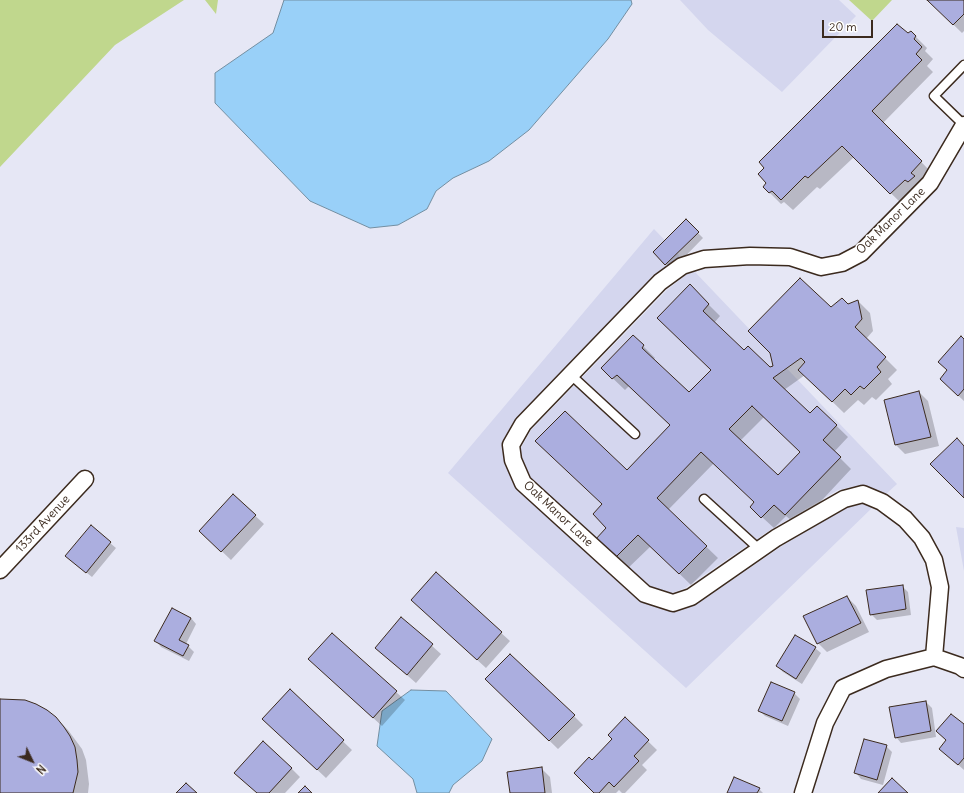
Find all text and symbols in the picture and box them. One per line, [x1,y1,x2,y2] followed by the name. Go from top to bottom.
[824,12,875,38] scale bar
[829,19,857,34] text: 20 m
[854,185,928,257] street label: Oak Manor Lane
[520,478,596,550] street label: Oak Manor Lane
[13,492,73,556] street label: 133rd Avenue
[12,741,52,781] north arrow
[33,762,48,777] text: N

